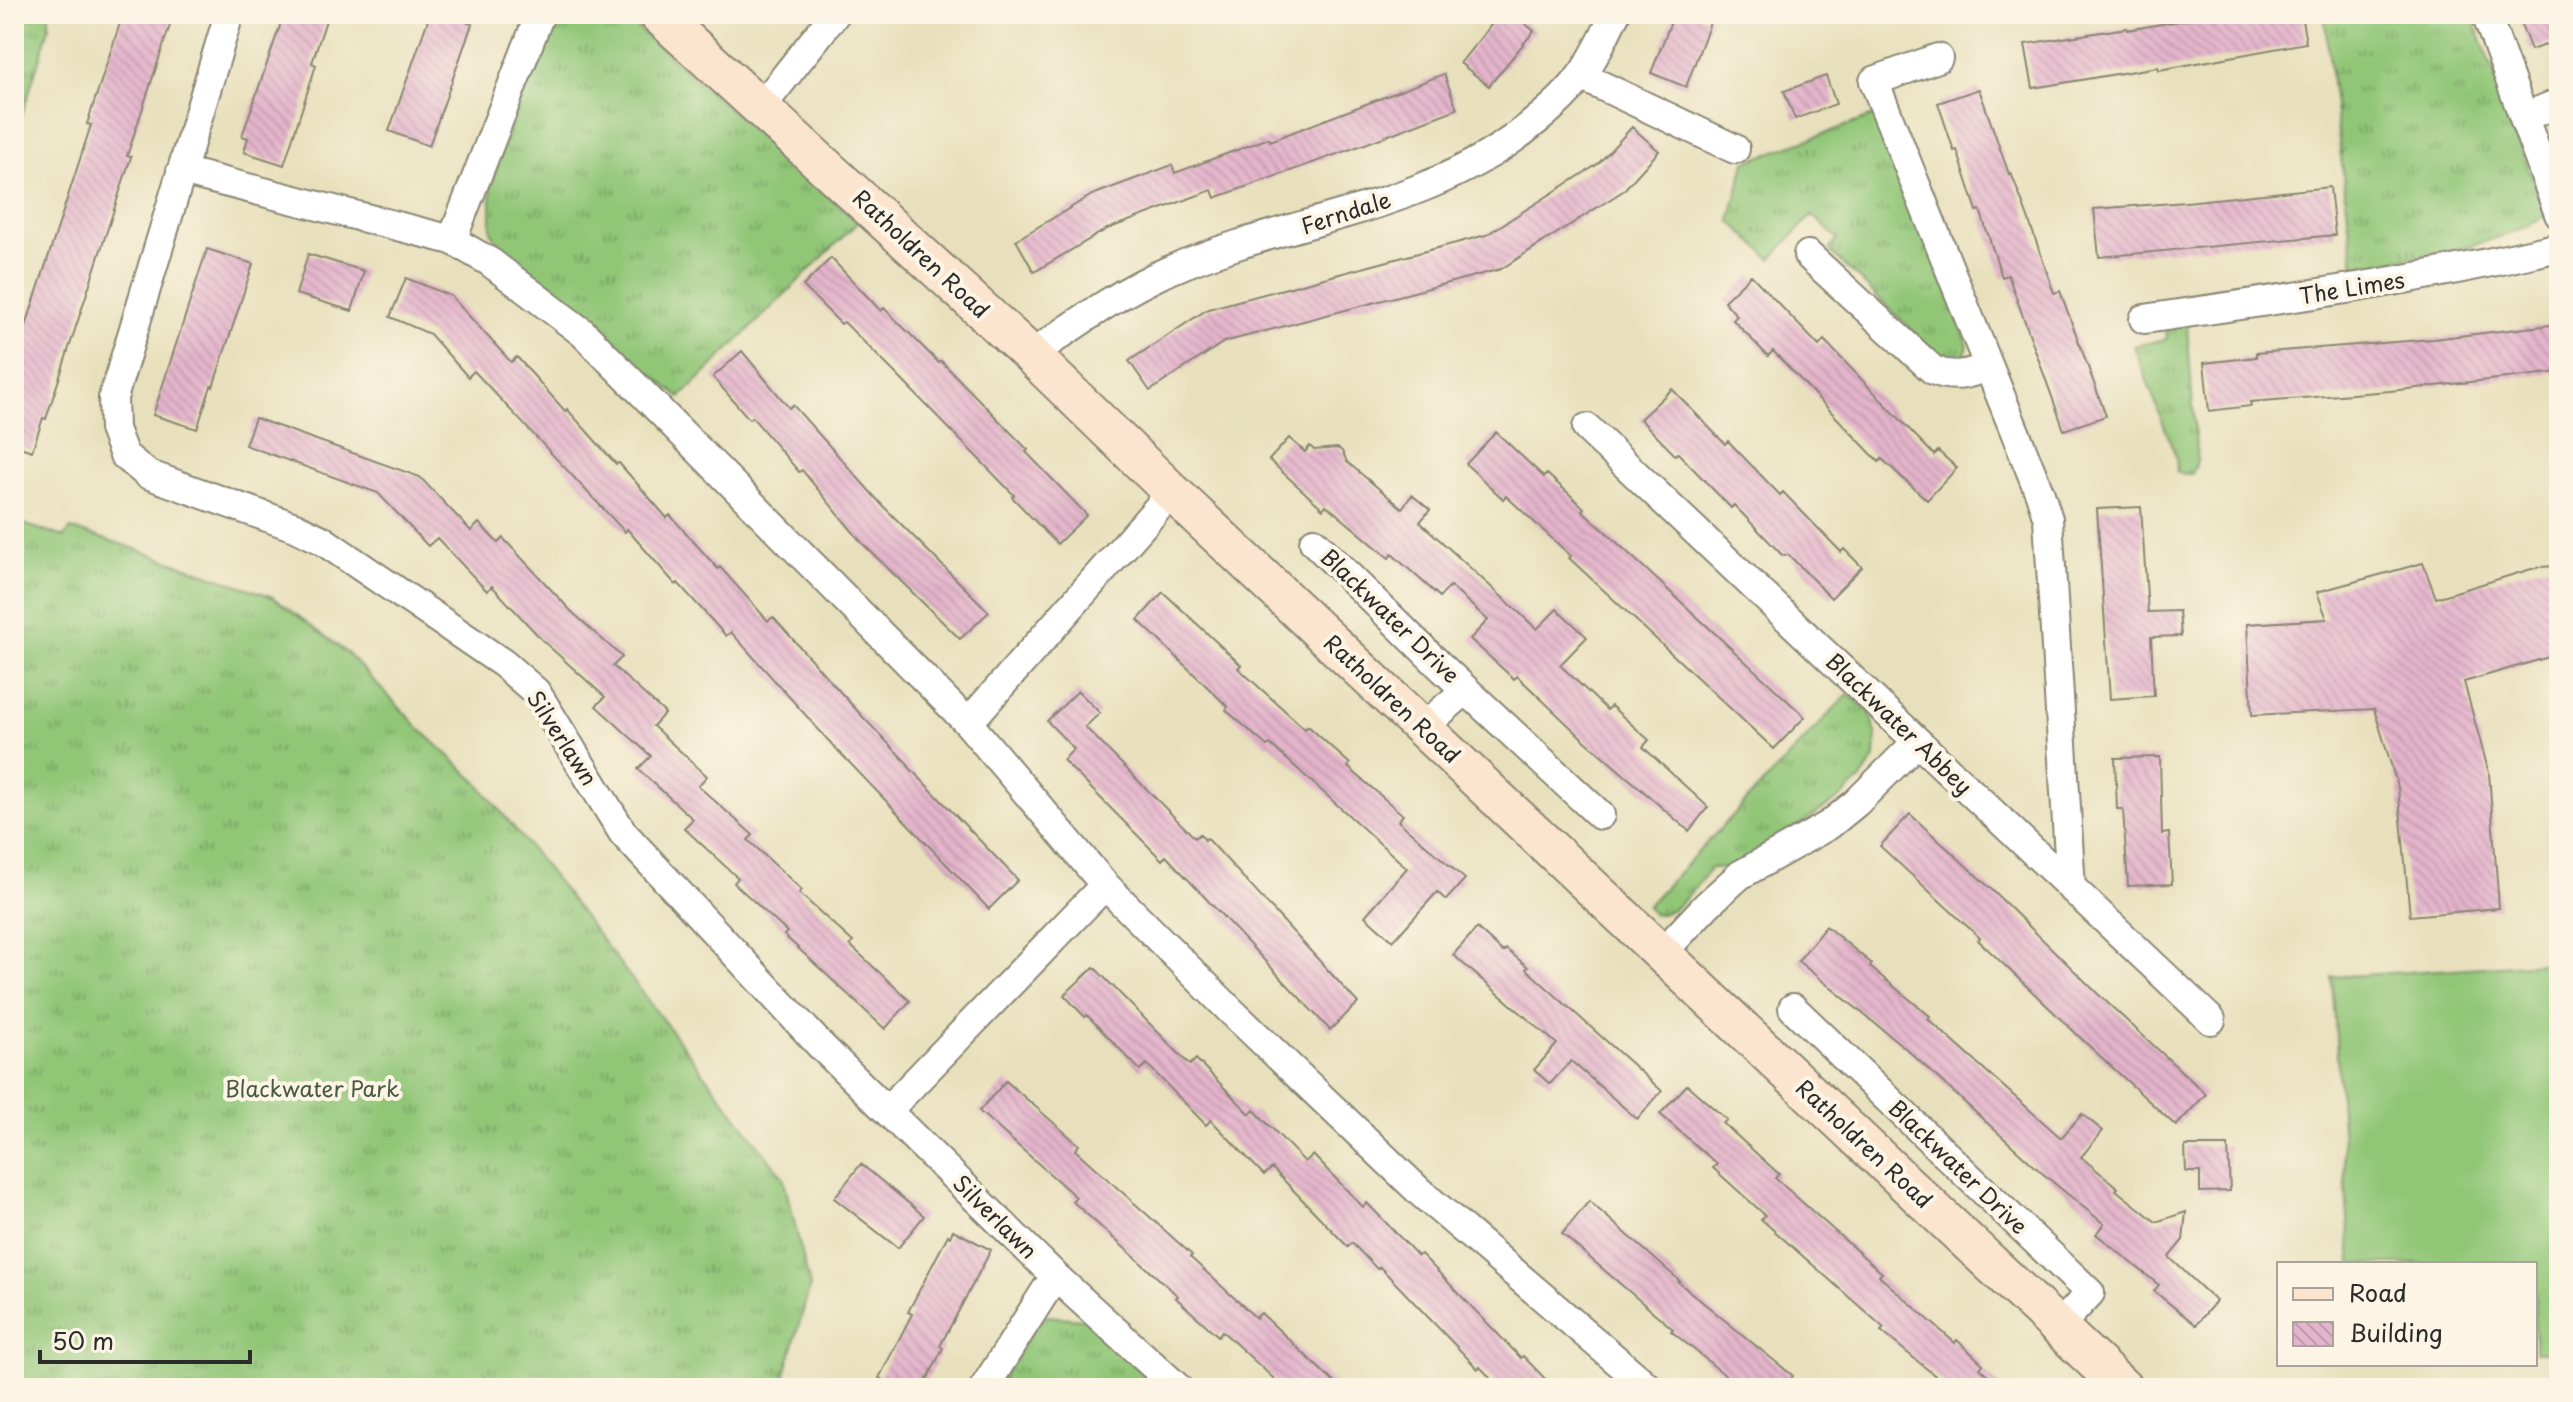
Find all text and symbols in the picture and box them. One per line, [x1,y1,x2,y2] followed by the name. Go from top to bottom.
[846,181,998,325] street label: Ratholdren Road
[1296,182,1395,242] street label: Ferndale
[2297,262,2407,311] street label: The Limes
[1314,540,1468,690] street label: Blackwater Drive
[1317,626,1469,770] street label: Ratholdren Road
[1819,644,1981,802] street label: Blackwater Abbey
[520,683,606,791] street label: Silverlawn
[225,1071,399,1104] park label: Blackwater Park
[1789,1071,1941,1215] street label: Ratholdren Road
[1882,1091,2036,1241] street label: Blackwater Drive
[946,1166,1046,1266] street label: Silverlawn
[2277,1262,2537,1366] legend
[2349,1274,2407,1310] text: Road
[40,1314,250,1364] scale bar
[2349,1314,2443,1350] text: Building
[52,1322,114,1358] text: 50 m

